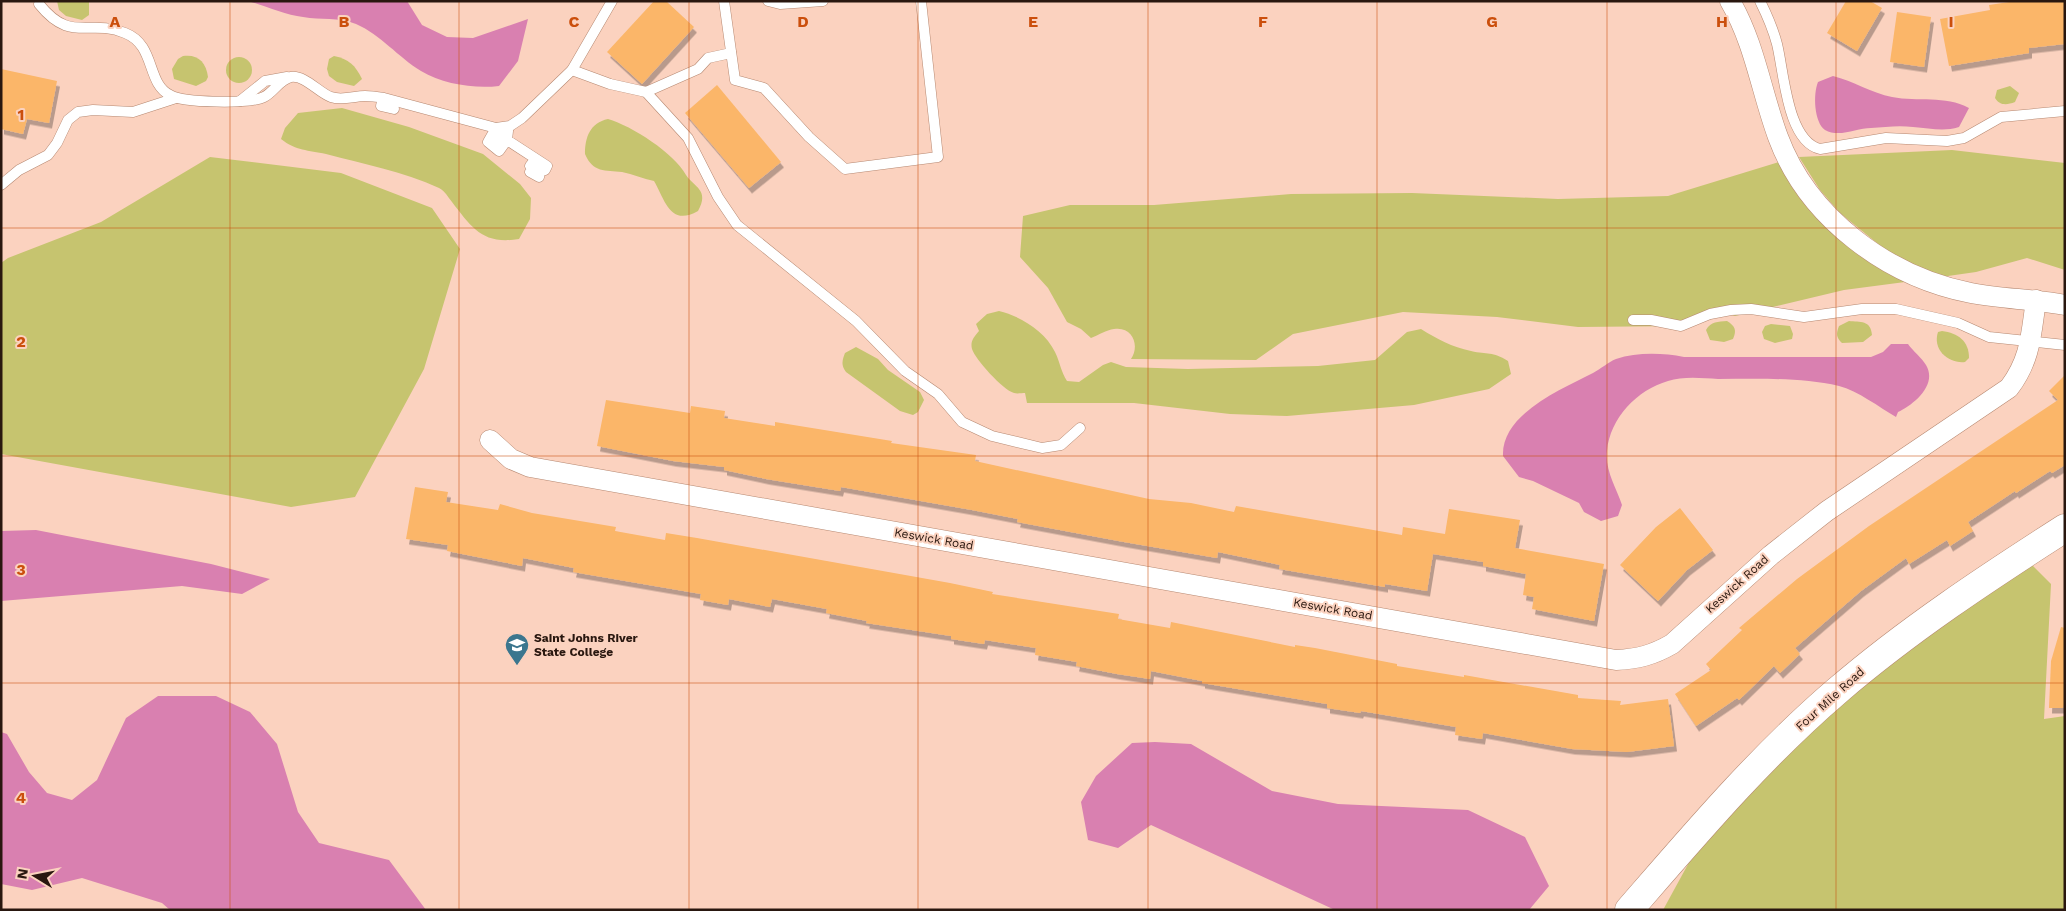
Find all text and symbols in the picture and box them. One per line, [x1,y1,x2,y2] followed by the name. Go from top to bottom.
[110,12,121,31] text: A
[339,12,350,31] text: B
[569,12,580,31] text: C
[797,12,809,31] text: D
[1028,12,1038,31] text: E
[1258,12,1268,31] text: F
[1486,12,1498,31] text: G
[1716,12,1728,31] text: H
[1948,12,1954,31] text: I
[18,105,24,124] text: 1
[16,332,26,351] text: 2
[893,525,975,553] street label: Keswick Road
[1703,552,1771,616] street label: Keswick Road
[16,560,26,579] text: 3
[1292,595,1374,623] street label: Keswick Road
[534,631,639,659] place label: Saint Johns River State College
[504,632,530,666] school or university icon: Saint Johns River State College
[1793,665,1867,733] street label: Four Mile Road
[16,788,26,807] text: 4
[10,851,60,901] north arrow
[13,867,31,880] text: N

